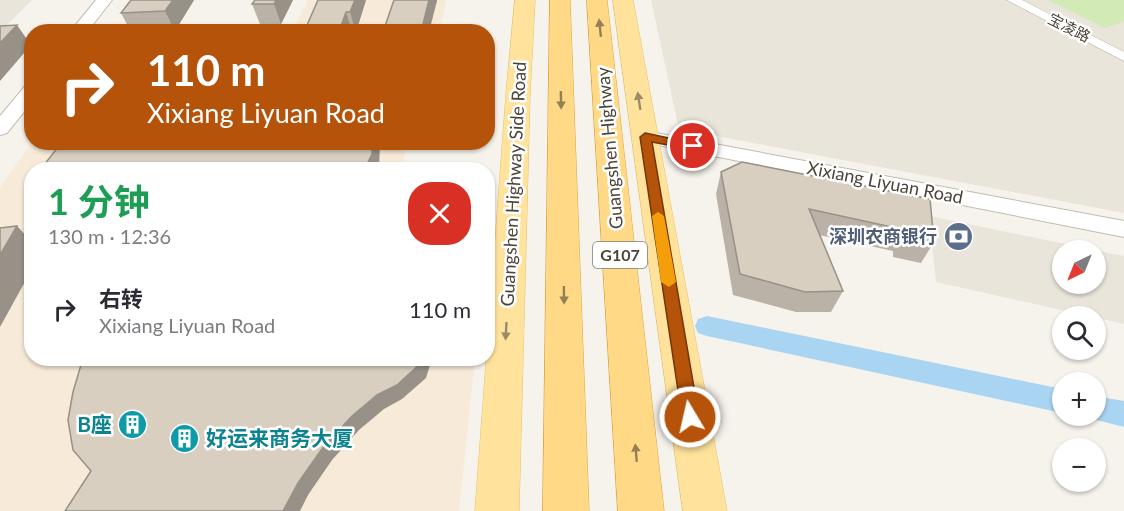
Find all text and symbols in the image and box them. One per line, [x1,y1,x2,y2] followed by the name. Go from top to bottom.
[1045,9,1094,45] street label: 宝凌路
[595,19,605,38] one-way arrow
[147,45,265,95] text: 110 m
[48,48,126,126] icon: right
[496,61,530,307] street label: Guangshen Highway Side Road
[591,65,627,230] street label: Guangshen Highway
[557,91,566,110] one-way arrow
[635,91,644,110] one-way arrow
[147,96,385,129] text: Xixiang Liyuan Road
[667,120,718,171] pin
[676,129,709,162] icon: arrive
[805,156,965,208] street label: Xixiang Liyuan Road
[48,179,150,223] text: 1 分钟
[408,182,471,245] button: close
[942,221,974,253] bank icon: 深圳农商银行
[48,224,171,248] text: 130 m · 12:36
[829,225,937,247] place label: 深圳农商银行
[1052,240,1106,294] north arrow
[1052,240,1106,492] map controls
[593,242,647,268] road number: G107
[99,285,143,312] text: 右转
[559,286,569,305] one-way arrow
[48,293,81,326] icon: right
[409,296,471,323] text: 110 m
[1052,306,1106,360] button: search
[99,313,275,337] text: Xixiang Liyuan Road
[501,321,510,340] one-way arrow
[1052,372,1106,426] button: +
[658,385,722,449] position arrow
[117,409,149,441] building icon: B座
[77,411,112,436] place label: B座
[169,423,201,455] building icon: 好运来商务大厦
[206,425,353,450] place label: 好运来商务大厦
[1052,438,1106,492] button: −
[631,443,641,462] one-way arrow

